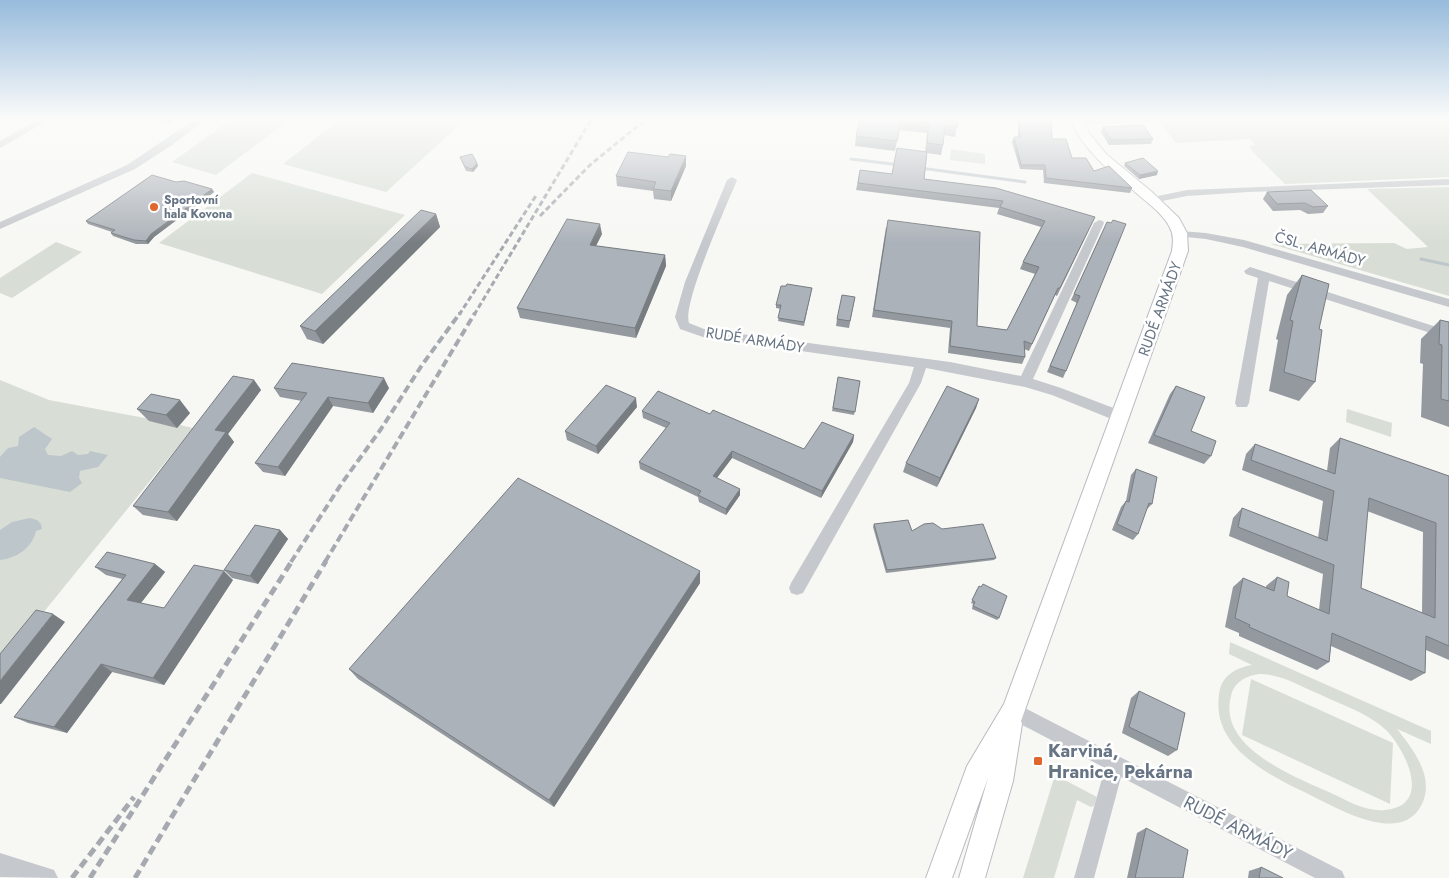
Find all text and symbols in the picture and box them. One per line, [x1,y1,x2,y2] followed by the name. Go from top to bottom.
[164,191,232,223] place label: Sportovní hala Kovona
[148,201,160,213] marker: Sportovní hala Kovona
[1272,226,1368,273] street label: ČSL. ARMÁDY
[1133,258,1188,359] street label: RUDÉ ARMÁDY
[704,321,806,359] street label: RUDÉ ARMÁDY
[1048,738,1193,785] place label: Karviná, Hranice, Pekárna
[1032,755,1044,767] marker: Karviná, Hranice, Pekárna
[1179,789,1298,867] street label: RUDÉ ARMÁDY

